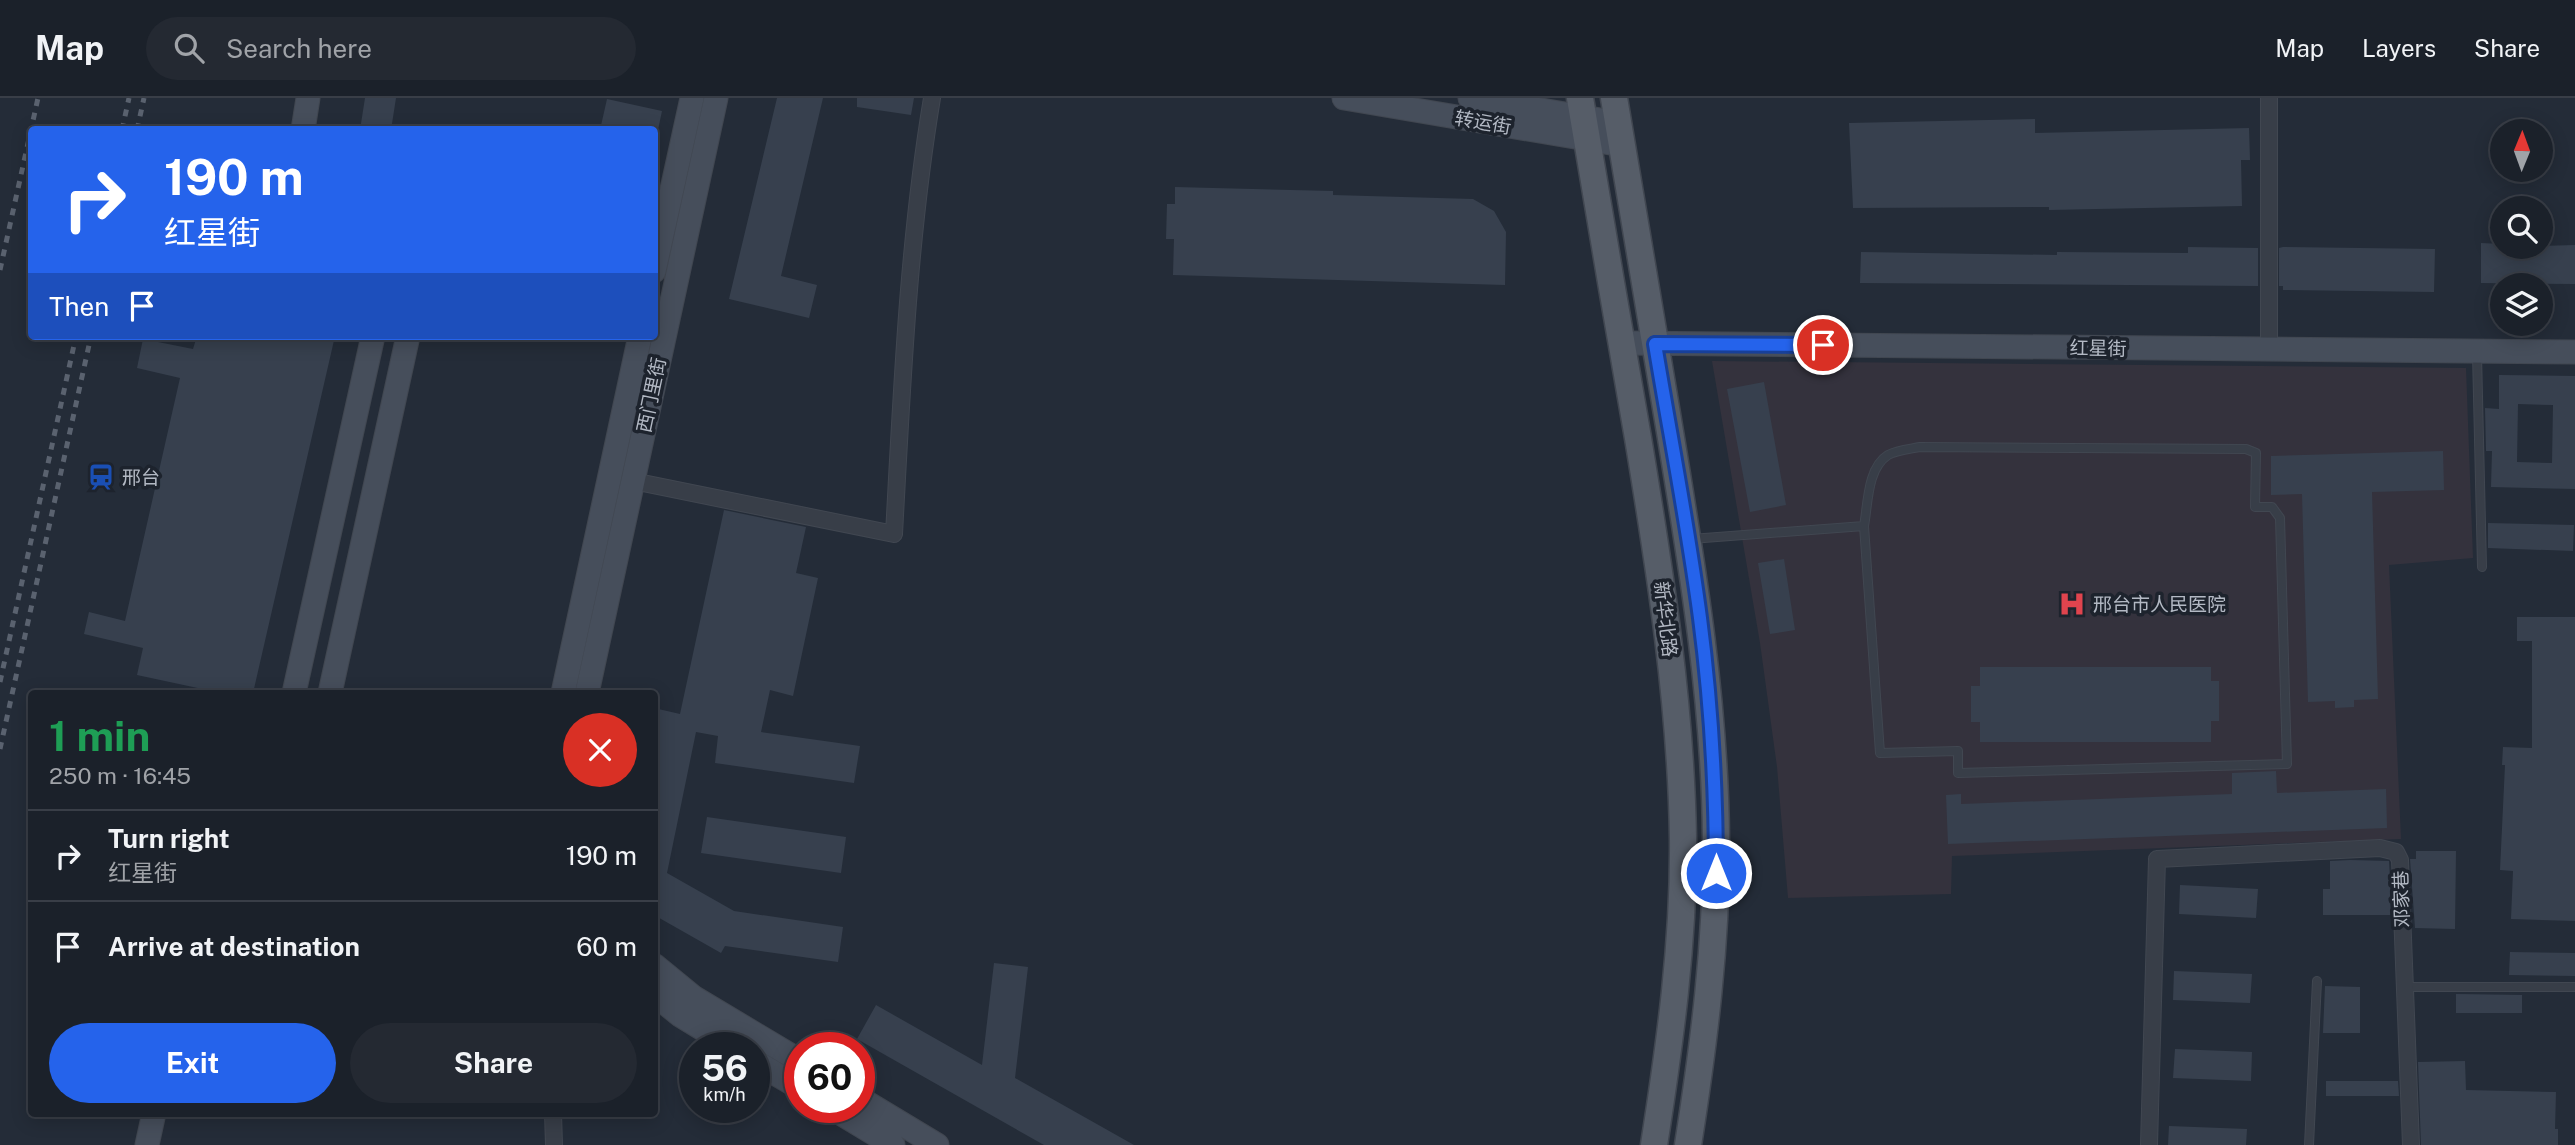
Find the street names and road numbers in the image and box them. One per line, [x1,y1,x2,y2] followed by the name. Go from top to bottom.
[1453,106,1513,138] street label: 转运街
[2069,337,2127,359] street label: 红星街
[632,356,670,434] street label: 西门里街
[1650,580,1682,658] street label: 新华北路
[2389,870,2413,928] street label: 邓家巷

